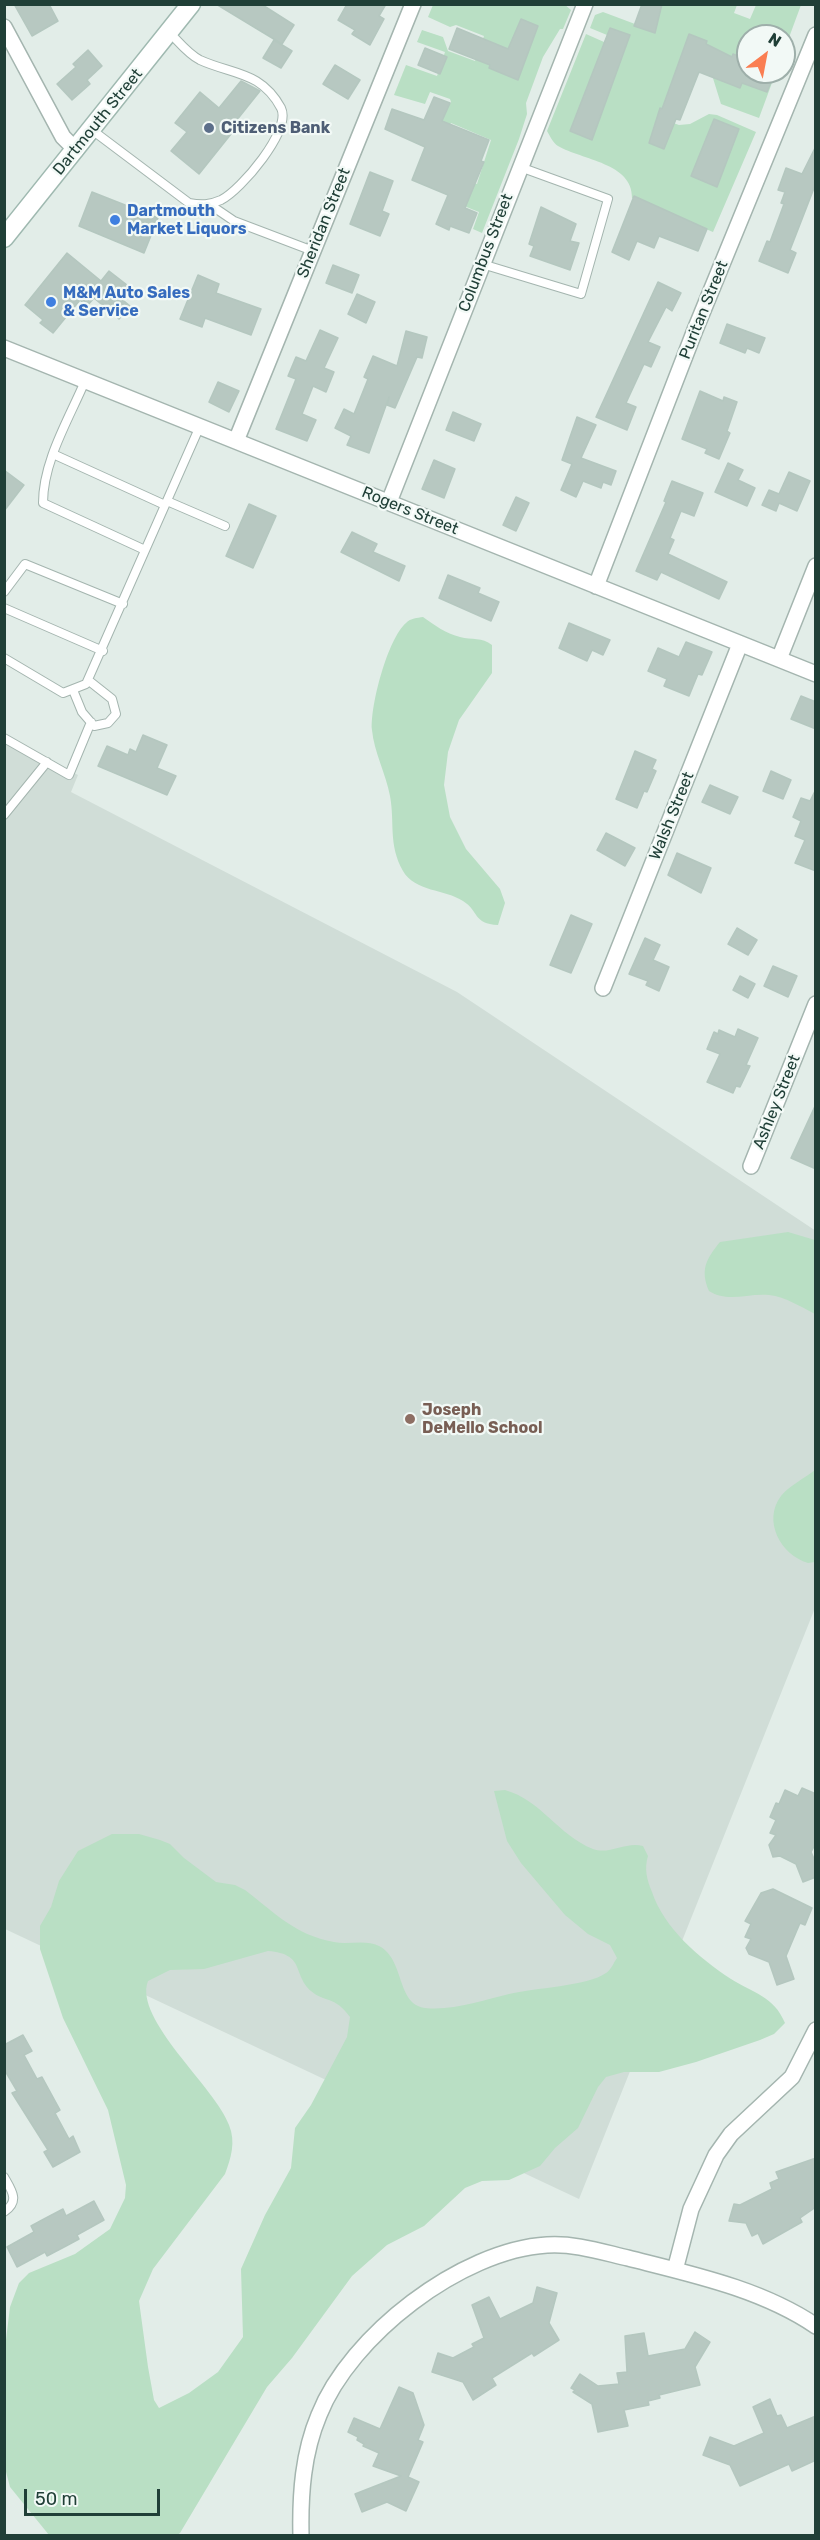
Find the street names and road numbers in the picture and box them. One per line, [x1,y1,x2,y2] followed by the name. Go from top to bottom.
[49,65,147,179] street label: Dartmouth Street
[293,165,355,281] street label: Sheridan Street
[455,191,517,315] street label: Columbus Street
[675,258,733,362] street label: Puritan Street
[359,483,461,539] street label: Rogers Street
[646,769,698,863] street label: Walsh Street
[749,1052,805,1152] street label: Ashley Street

